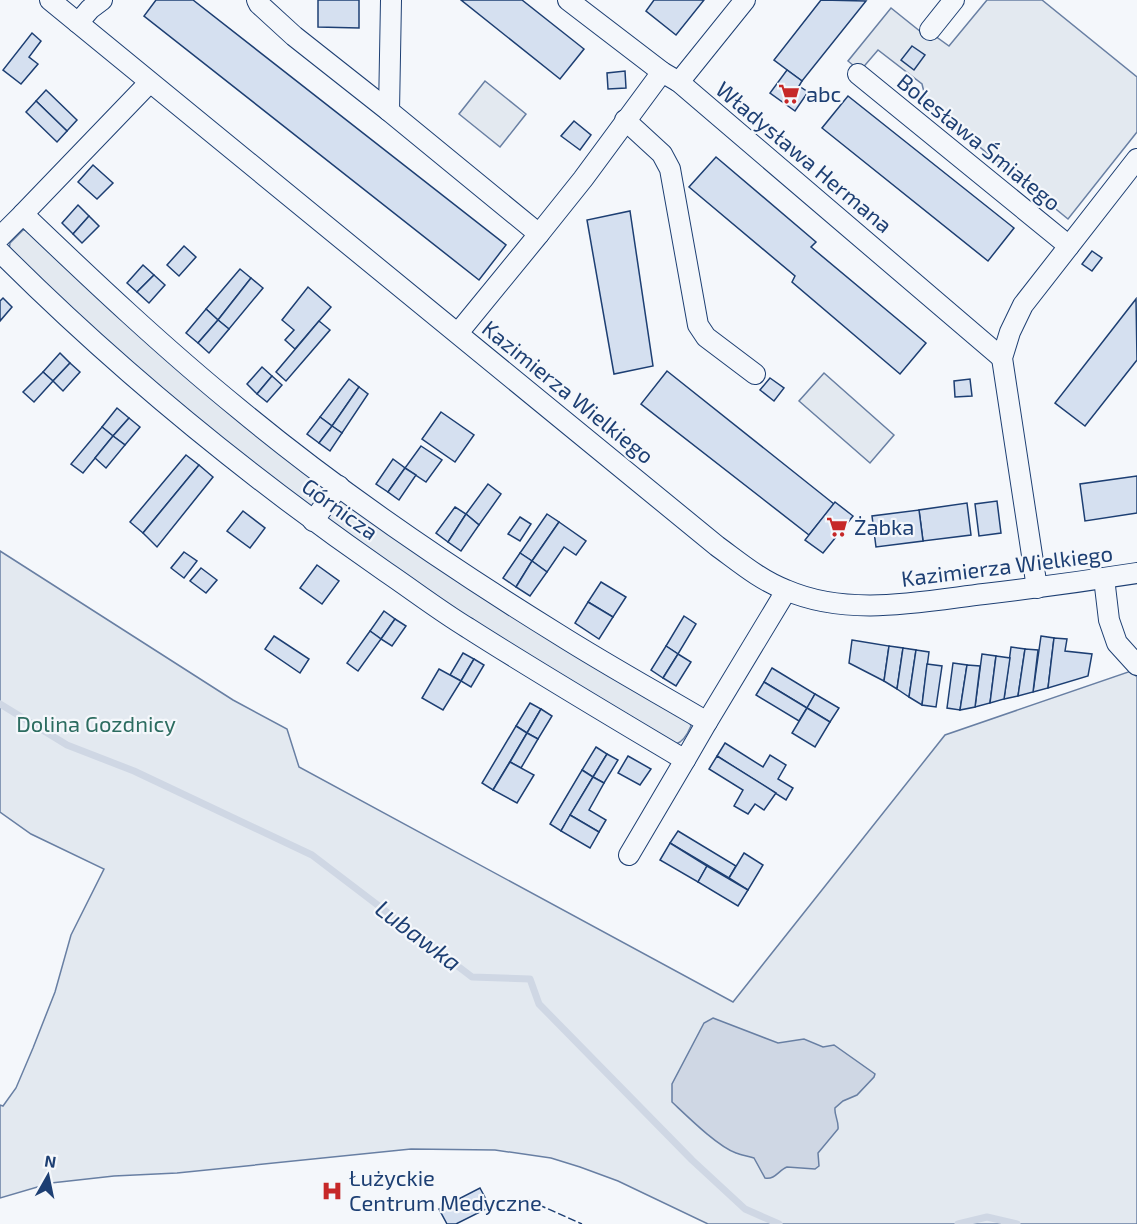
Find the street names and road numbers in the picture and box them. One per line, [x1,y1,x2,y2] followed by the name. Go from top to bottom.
[893,67,1067,215] street label: Bolesława Śmiałego
[711,75,898,237] street label: Władysława Hermana
[478,314,660,468] street label: Kazimierza Wielkiego
[298,472,384,544] street label: Górnicza
[900,539,1114,591] street label: Kazimierza Wielkiego

